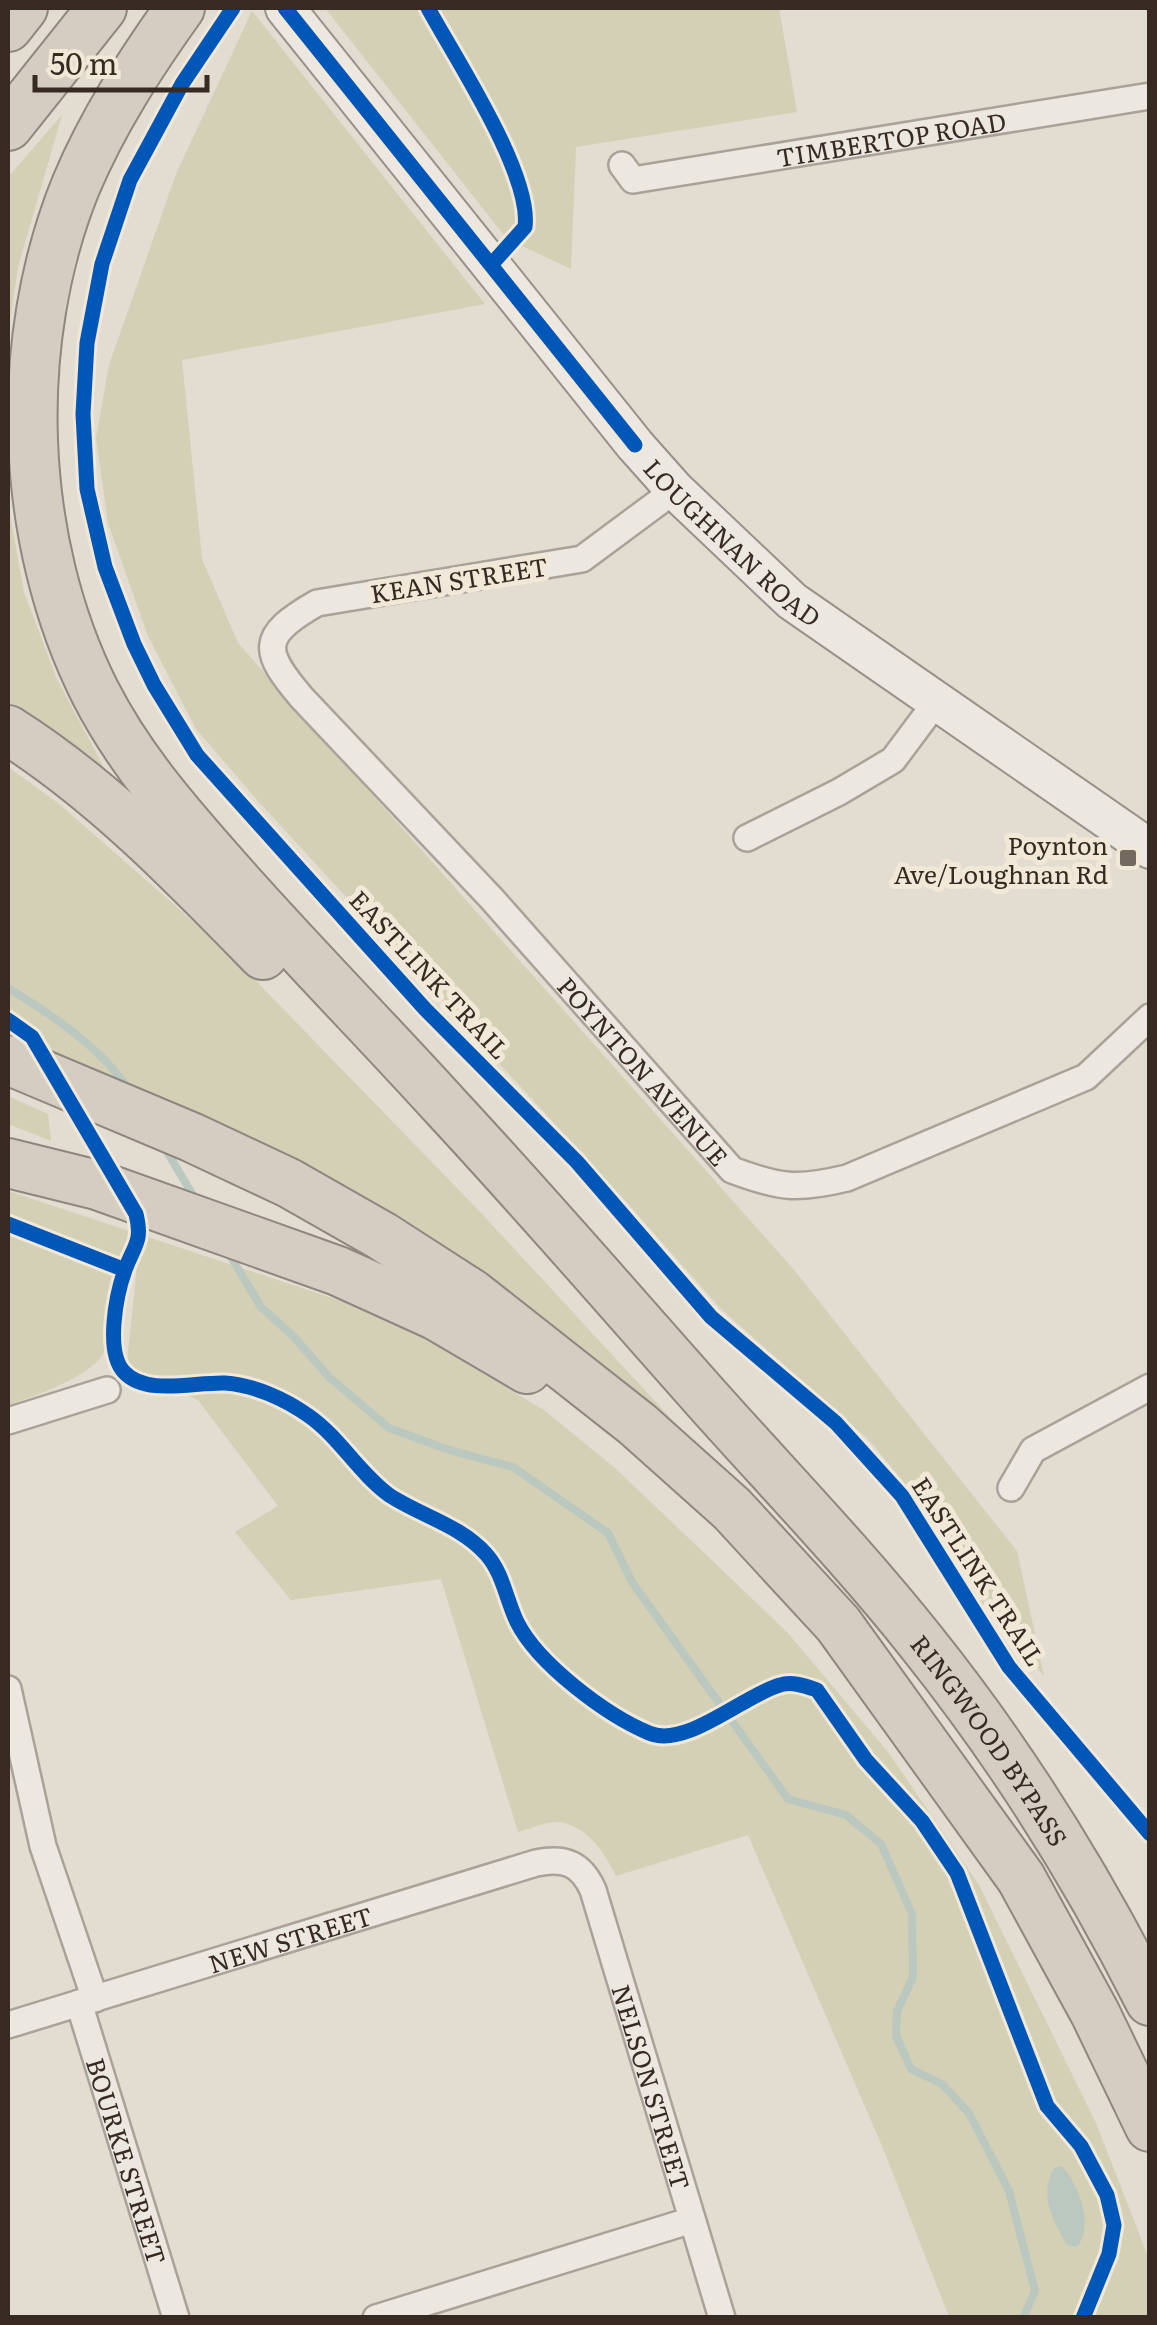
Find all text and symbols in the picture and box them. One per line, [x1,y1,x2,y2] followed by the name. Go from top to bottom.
[35,30,208,92] scale bar
[50,40,118,84] text: 50 m
[773,101,1009,175] street label: TIMBERTOP ROAD
[636,450,829,635] street label: LOUGHNAN ROAD
[367,547,551,611] street label: KEAN STREET
[894,826,1108,892] place label: Poynton Ave/Loughnan Rd
[1117,847,1139,869] marker: Poynton Ave/Loughnan Rd
[342,881,518,1067] street label: EASTLINK TRAIL
[550,968,738,1173] street label: POYNTON AVENUE
[904,1469,1054,1673] street label: EASTLINK TRAIL
[903,1626,1078,1853] street label: RINGWOOD BYPASS
[203,1896,377,1981] street label: NEW STREET
[604,1980,701,2194] street label: NELSON STREET
[78,2053,177,2269] street label: BOURKE STREET

